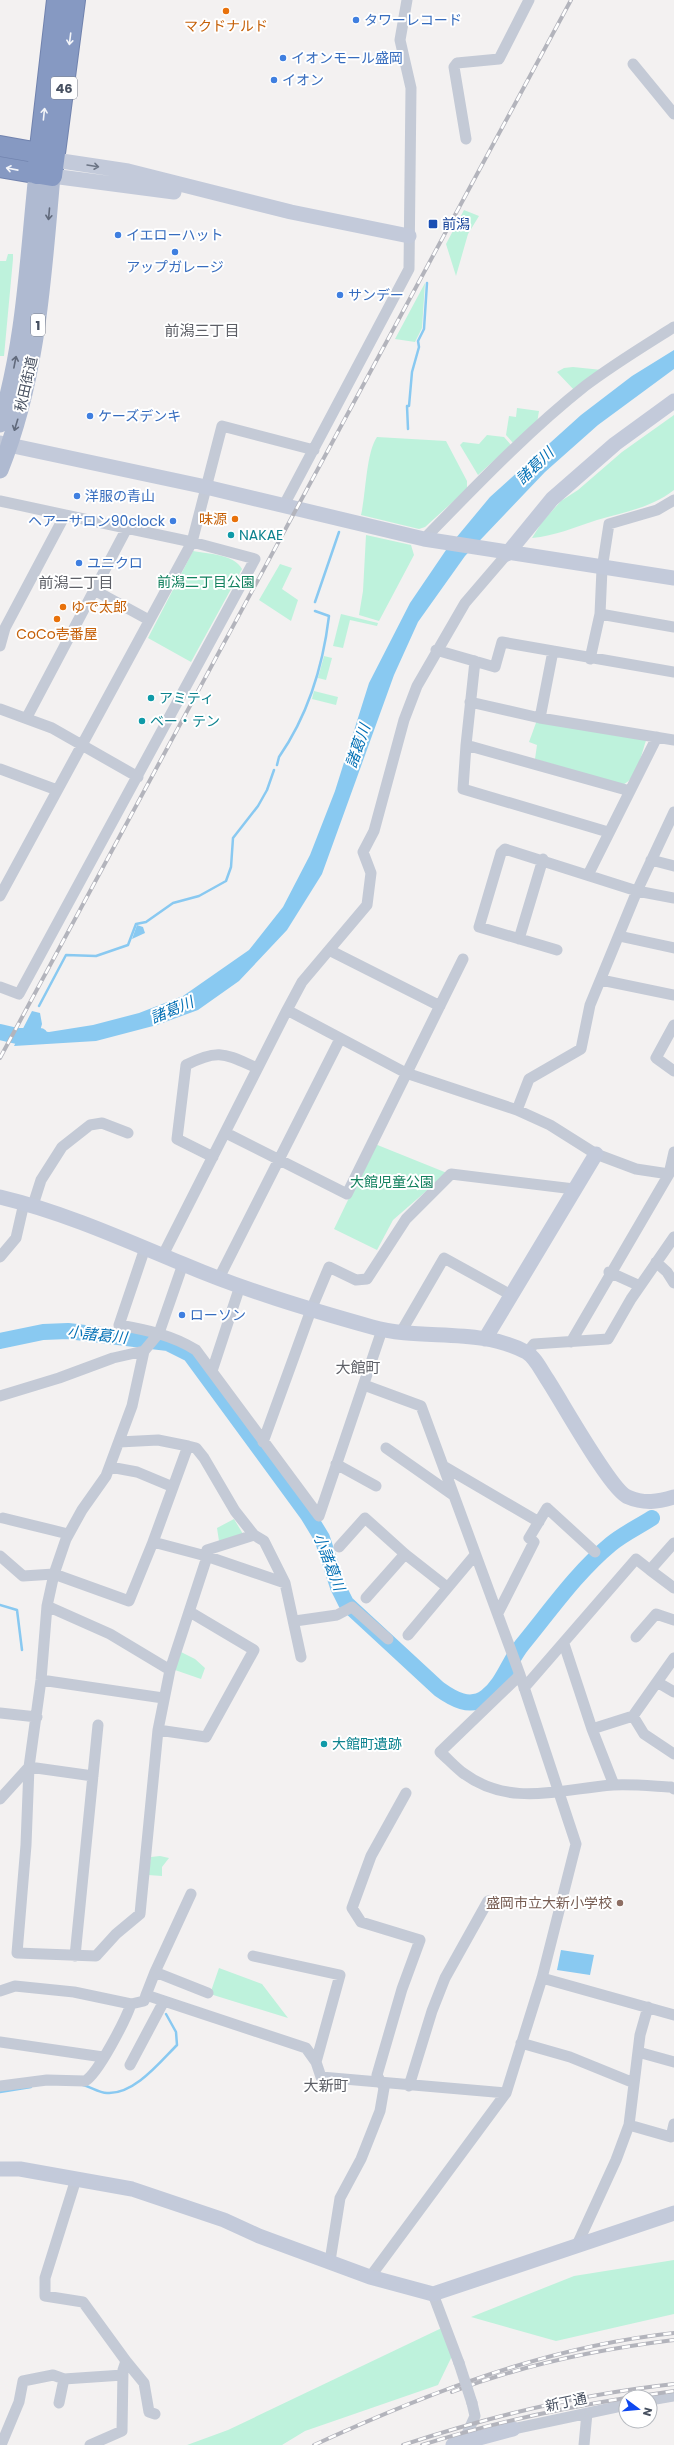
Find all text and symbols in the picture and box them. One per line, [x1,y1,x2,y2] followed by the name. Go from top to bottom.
[221,6,231,16] marker: マクドナルド
[364,10,462,30] place label: タワーレコード
[351,15,361,25] marker: タワーレコード
[184,16,268,36] place label: マクドナルド
[66,32,74,45] one-way arrow
[291,48,403,68] place label: イオンモール盛岡
[278,53,288,63] marker: イオンモール盛岡
[282,70,324,90] place label: イオン
[269,75,279,85] marker: イオン
[51,77,77,99] road number: 46
[40,108,48,121] one-way arrow
[86,162,99,170] one-way arrow
[6,165,19,173] one-way arrow
[45,207,52,220] one-way arrow
[442,214,470,234] place label: 前潟
[427,218,439,230] marker: 前潟
[126,225,224,245] place label: イエローハット
[113,230,123,240] marker: イエローハット
[170,247,180,257] marker: アップガレージ
[126,257,224,277] place label: アップガレージ
[348,285,404,305] place label: サンデー
[335,290,345,300] marker: サンデー
[31,314,45,336] road number: 1
[164,320,240,341] district label: 前潟三丁目
[10,354,42,414] street label: 秋田街道
[11,356,19,369] one-way arrow
[98,406,181,426] place label: ケーズデンキ
[85,411,95,421] marker: ケーズデンキ
[12,419,19,432] one-way arrow
[511,441,560,489] water label: 諸葛川
[85,486,155,506] place label: 洋服の青山
[72,491,82,501] marker: 洋服の青山
[199,509,227,529] place label: 味源
[28,511,166,531] place label: ヘアーサロン90clock
[230,514,240,524] marker: 味源
[168,516,178,526] marker: ヘアーサロン90clock
[239,525,283,545] place label: NAKAE
[226,530,236,540] marker: NAKAE
[87,553,143,573] place label: ユニクロ
[74,558,84,568] marker: ユニクロ
[38,572,114,593] district label: 前潟二丁目
[157,572,255,592] park label: 前潟二丁目公園
[71,597,127,617] place label: ゆで太郎
[58,602,68,612] marker: ゆで太郎
[52,614,62,624] marker: CoCo壱番屋
[16,624,98,644] place label: CoCo壱番屋
[159,688,214,708] place label: アミティ
[146,693,156,703] marker: アミティ
[150,711,220,731] place label: ベー・テン
[137,716,147,726] marker: ベー・テン
[340,719,375,771] water label: 諸葛川
[147,990,198,1028] water label: 諸葛川
[350,1172,434,1192] park label: 大館児童公園
[190,1305,246,1325] place label: ローソン
[177,1310,187,1320] marker: ローソン
[66,1321,130,1348] water label: 小諸葛川
[335,1357,381,1378] district label: 大館町
[309,1530,351,1595] water label: 小諸葛川
[332,1734,402,1754] place label: 大館町遺跡
[319,1739,329,1749] marker: 大館町遺跡
[486,1893,612,1913] place label: 盛岡市立大新小学校
[615,1898,625,1908] marker: 盛岡市立大新小学校
[303,2075,349,2096] district label: 大新町
[543,2388,589,2416] street label: 新丁通
[618,2389,658,2429] north arrow
[639,2406,656,2418] text: N

